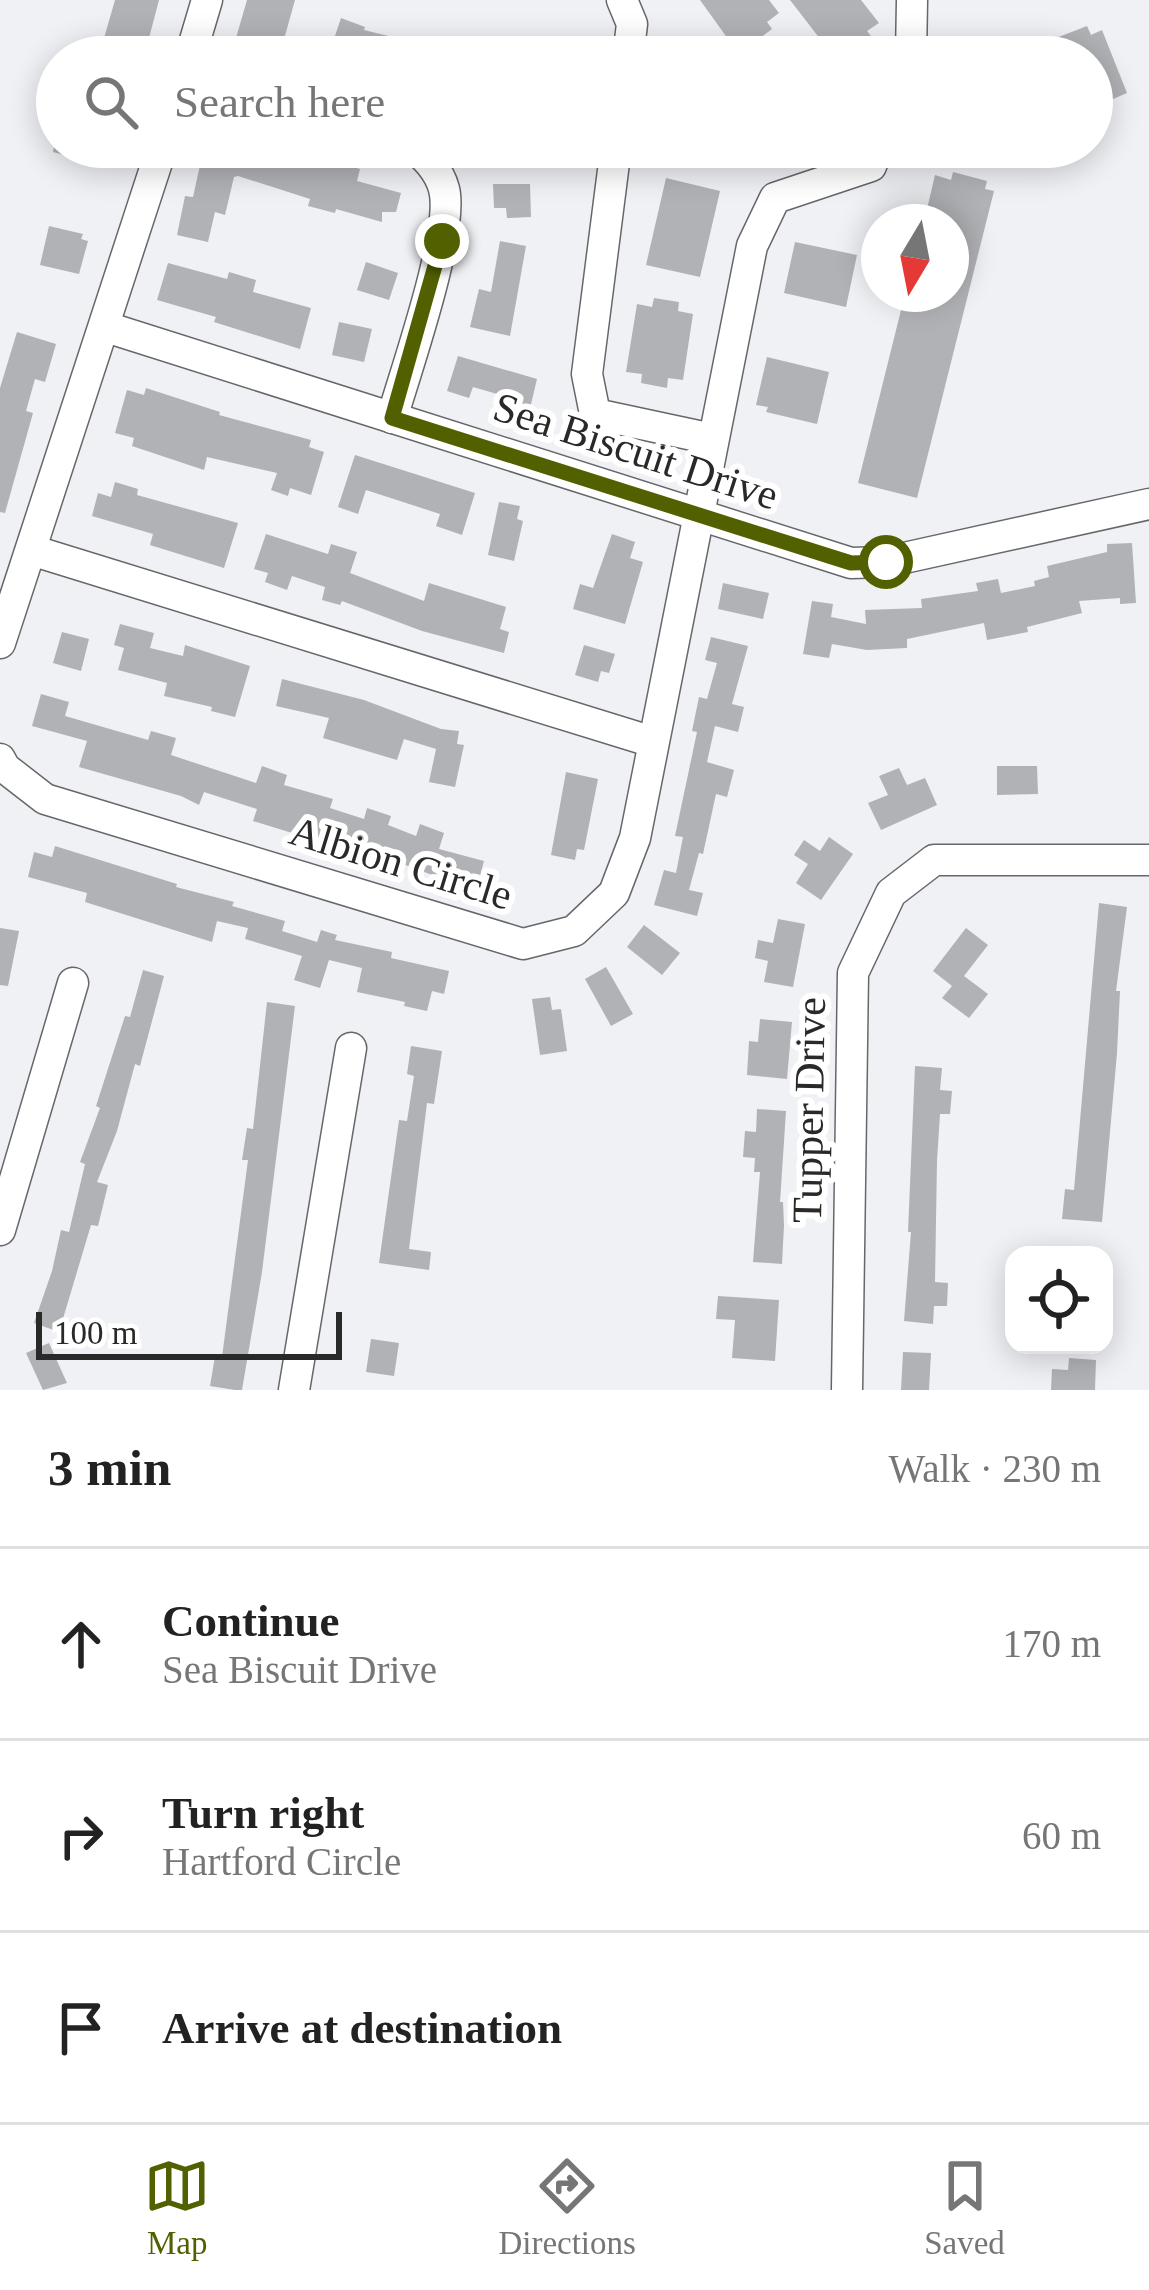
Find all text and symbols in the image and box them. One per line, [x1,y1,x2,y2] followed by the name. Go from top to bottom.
[36,36,1113,168] search box
[78,69,144,135] icon: search
[174,77,385,127] text: Search here
[861,204,969,312] north arrow
[415,214,469,268] route end
[488,383,784,519] street label: Sea Biscuit Drive
[859,535,913,589] route start
[284,807,518,919] street label: Albion Circle
[784,997,834,1223] street label: Tupper Drive
[1005,1246,1113,1354] map controls
[1005,1246,1113,1354] button: locate
[36,1306,342,1359] scale bar
[54,1315,137,1351] text: 100 m
[48,1440,171,1496] text: 3 min
[889,1447,1101,1490] text: Walk · 230 m
[162,1596,340,1646] text: Continue
[48,1611,114,1677] icon: ahead
[1002,1622,1101,1665] text: 170 m
[162,1648,437,1691] text: Sea Biscuit Drive
[162,1788,364,1838] text: Turn right
[48,1803,114,1869] icon: right
[1022,1814,1101,1857] text: 60 m
[162,1840,401,1883] text: Hartford Circle
[48,1995,114,2061] icon: arrive
[162,2003,562,2053] text: Arrive at destination
[144,2153,210,2262] tab: Map
[498,2153,636,2262] tab: Directions
[924,2153,1005,2262] tab: Saved

